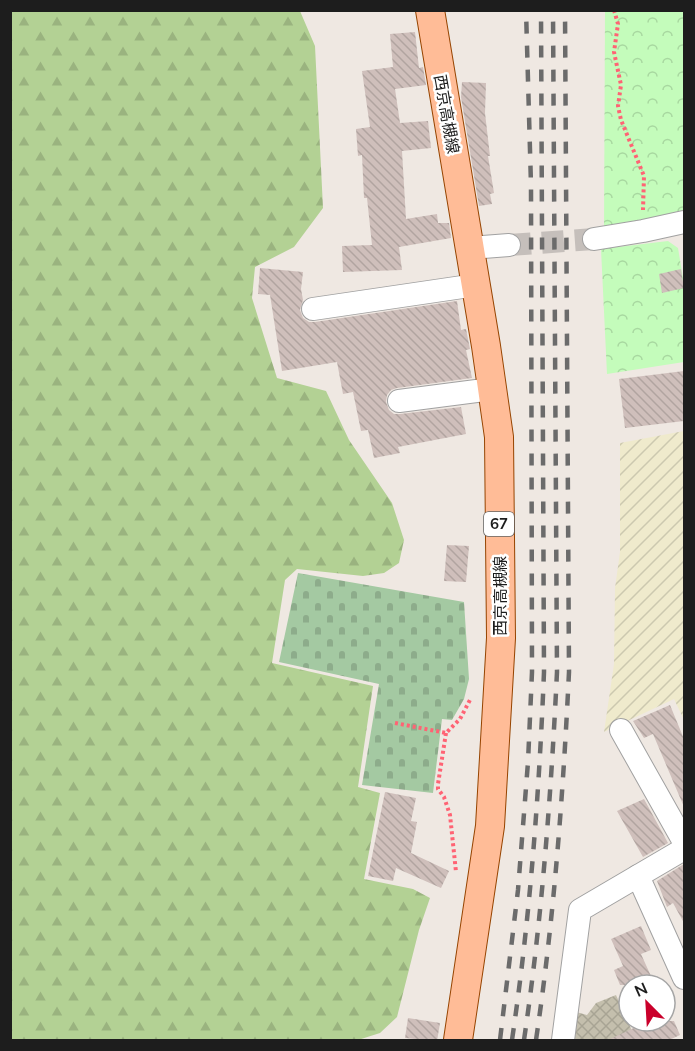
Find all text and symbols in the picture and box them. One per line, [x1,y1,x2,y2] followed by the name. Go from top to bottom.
[430,73,464,155] street label: 西京高槻線
[484,512,514,536] road number: 67
[490,556,510,636] street label: 西京高槻線
[617,973,677,1033] north arrow
[631,978,650,1001] text: N

